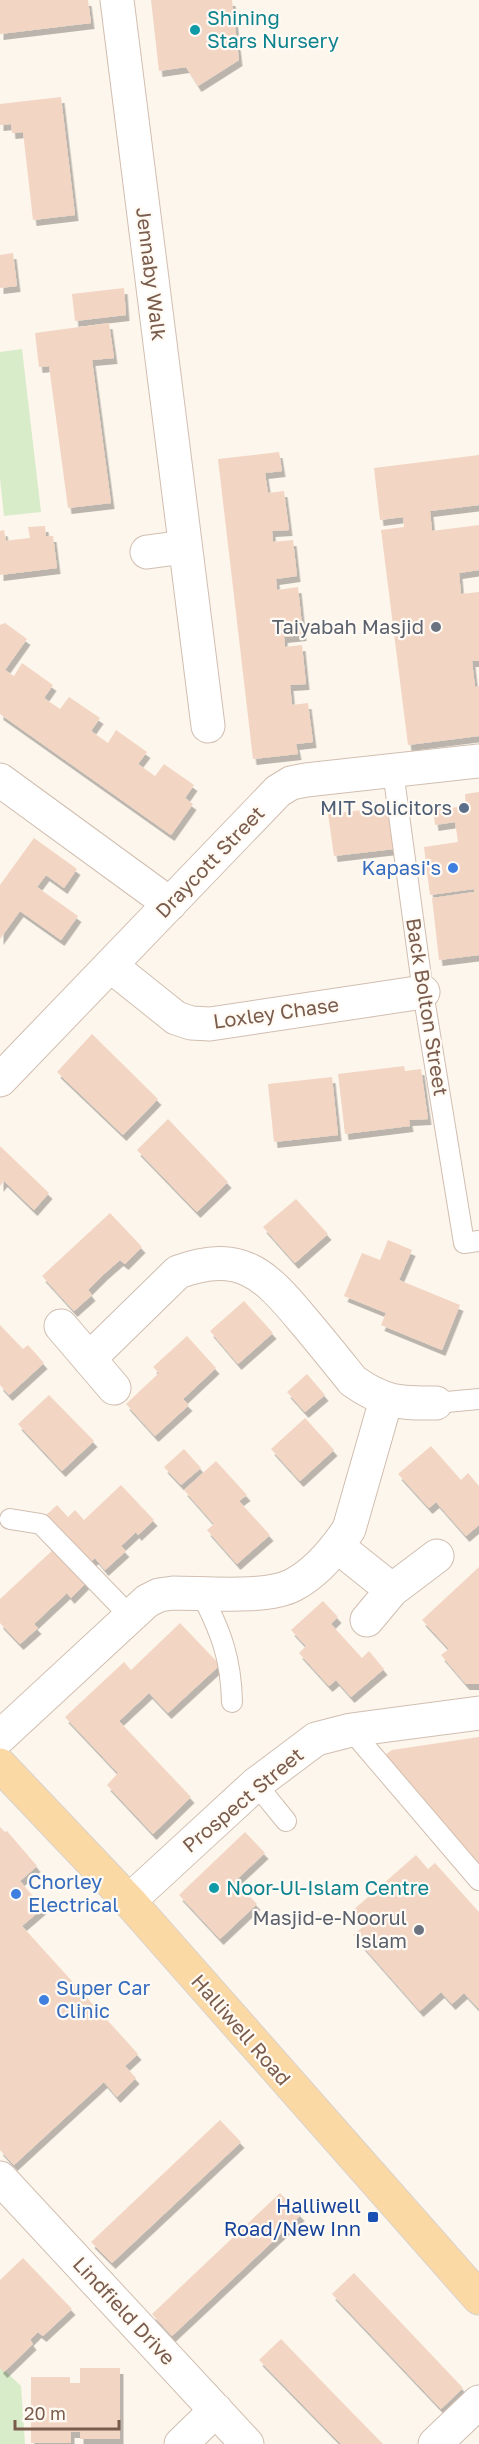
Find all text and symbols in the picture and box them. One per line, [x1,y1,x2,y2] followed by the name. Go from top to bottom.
[207,5,339,52] place label: Shining Stars Nursery
[188,23,202,37] marker: Shining Stars Nursery
[132,206,172,342] street label: Jennaby Walk
[272,614,424,638] place label: Taiyabah Masjid
[429,620,443,634] marker: Taiyabah Masjid
[320,795,452,819] place label: MIT Solicitors
[150,800,269,922] street label: Draycott Street
[457,801,471,815] marker: MIT Solicitors
[362,855,441,879] place label: Kapasi's
[446,861,460,875] marker: Kapasi's
[402,916,454,1098] street label: Back Bolton Street
[211,991,340,1033] street label: Loxley Chase
[177,1742,308,1857] street label: Prospect Street
[28,1869,119,1916] place label: Chorley Electrical
[226,1875,429,1899] place label: Noor-Ul-Islam Centre
[207,1881,221,1895] marker: Noor-Ul-Islam Centre
[9,1887,23,1901] marker: Chorley Electrical
[253,1905,407,1952] place label: Masjid-e-Noorul Islam
[412,1923,426,1937] marker: Masjid-e-Noorul Islam
[187,1969,296,2090] street label: Halliwell Road
[56,1975,150,2022] place label: Super Car Clinic
[37,1993,51,2007] marker: Super Car Clinic
[224,2193,361,2240] place label: Halliwell Road/New Inn
[366,2210,380,2224] marker: Halliwell Road/New Inn
[69,2251,181,2369] street label: Lindfield Drive
[15,2393,118,2431] scale bar
[24,2402,66,2424] text: 20 m

